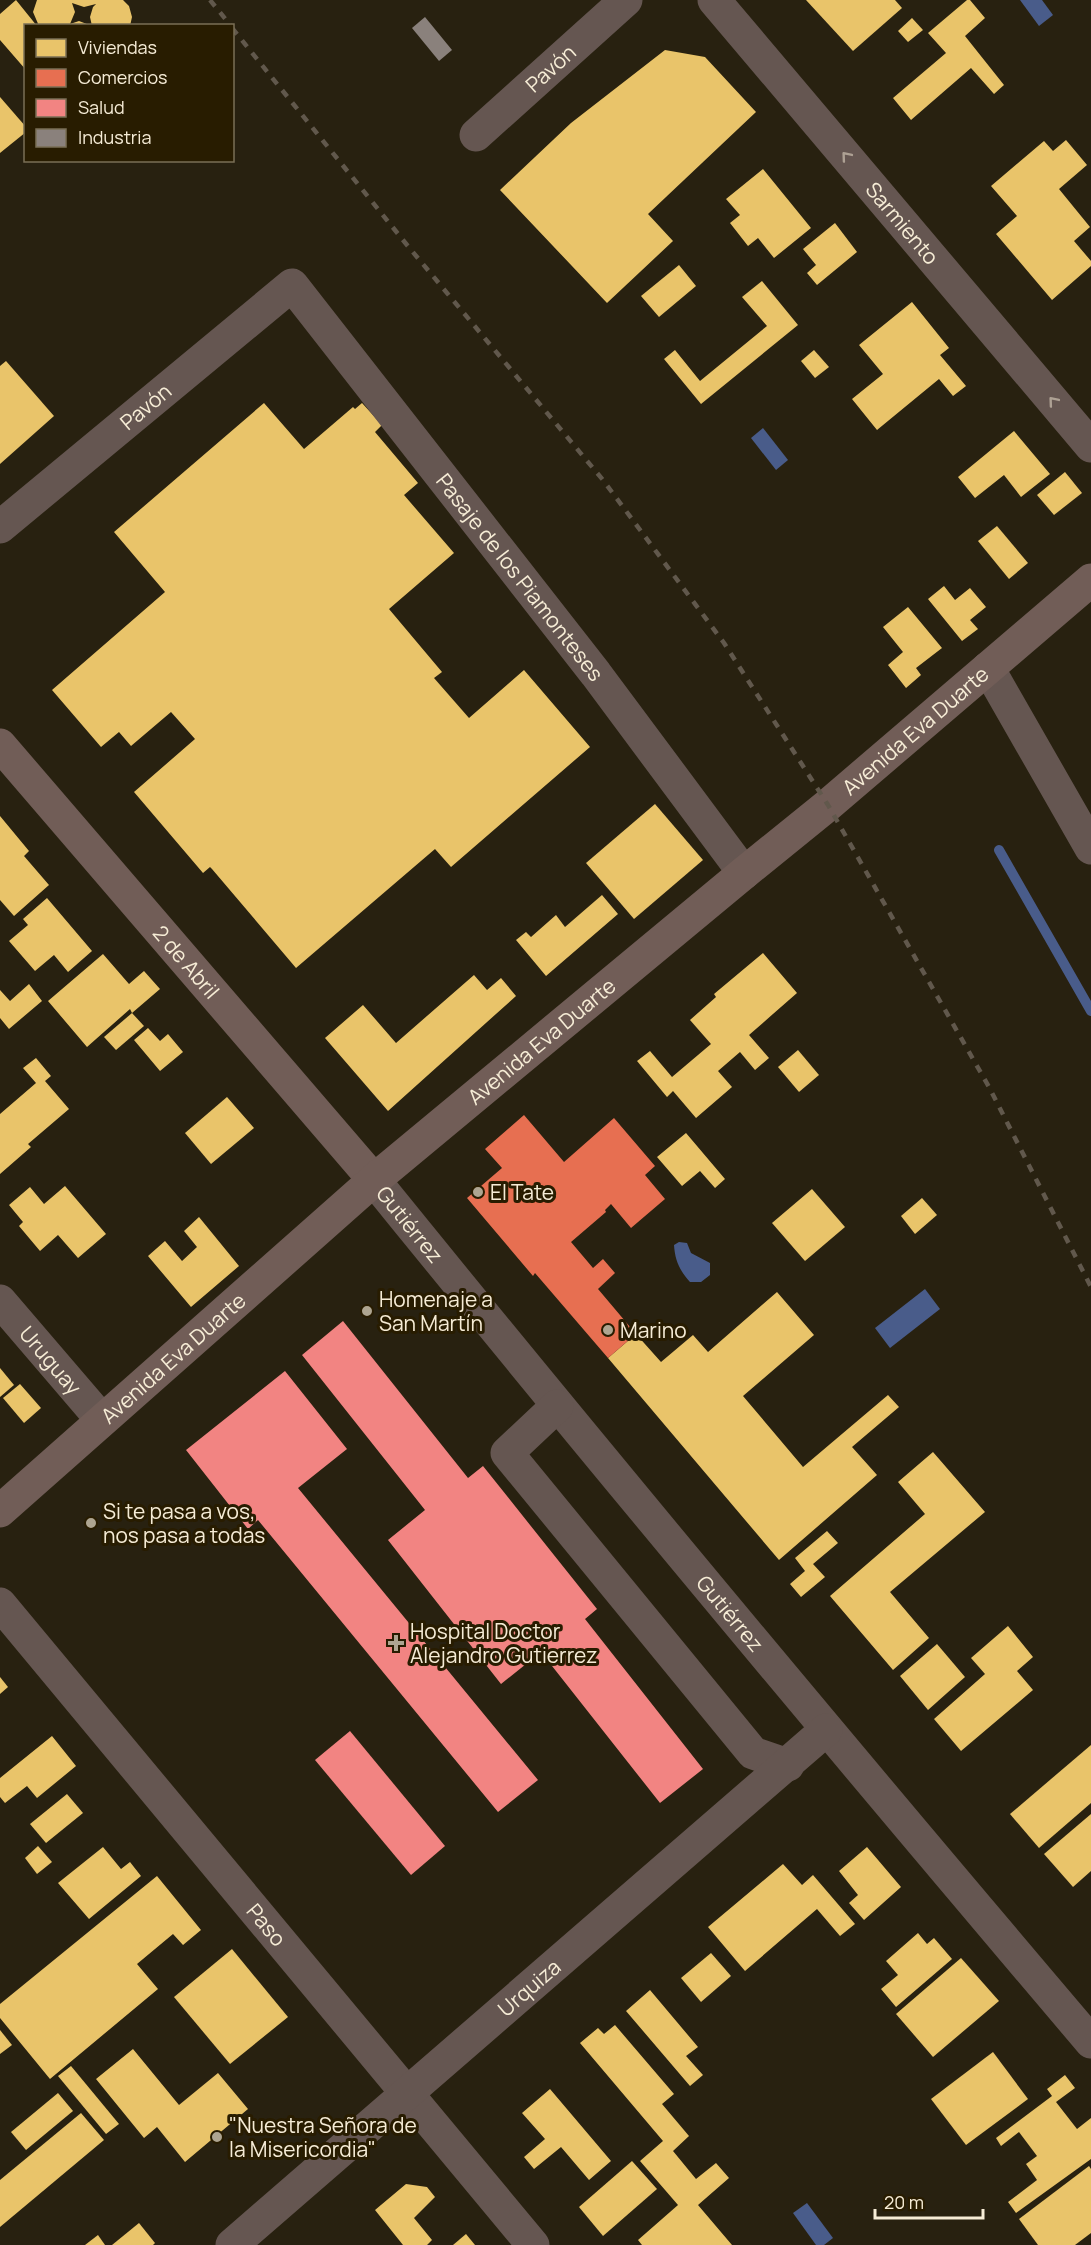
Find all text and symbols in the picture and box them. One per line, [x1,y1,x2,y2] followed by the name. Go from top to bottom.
[24,24,234,162] legend
[78,35,157,59] text: Viviendas
[519,38,581,98] street label: Pavón
[78,65,167,89] text: Comercios
[78,95,125,119] text: Salud
[78,125,152,149] text: Industria
[842,152,853,163] one-way arrow
[860,176,945,270] street label: Sarmiento
[114,377,177,436] street label: Pavón
[1049,397,1060,408] one-way arrow
[430,468,610,687] street label: Pasaje de los Piamonteses
[836,660,994,801] street label: Avenida Eva Duarte
[147,919,226,1004] street label: 2 de Abril
[462,971,621,1111] street label: Avenida Eva Duarte
[490,1178,554,1206] place label: El Tate
[370,1180,450,1268] street label: Gutiérrez
[471,1185,485,1199] marker: El Tate
[379,1285,493,1337] place label: Homenaje a San Martín
[95,1286,251,1430] street label: Avenida Eva Duarte
[360,1304,374,1318] marker: Homenaje a San Martín
[620,1316,687,1344] place label: Marino
[13,1320,88,1400] street label: Uruguay
[601,1323,615,1337] marker: Marino
[103,1497,265,1549] place label: Si te pasa a vos, nos pasa a todas
[84,1516,98,1530] marker: Si te pasa a vos, nos pasa a todas
[690,1569,770,1657] street label: Gutiérrez
[410,1617,597,1669] place label: Hospital Doctor Alejandro Gutierrez
[387,1634,405,1652] marker: Hospital Doctor Alejandro Gutierrez
[241,1897,293,1952] street label: Paso
[492,1953,566,2022] street label: Urquiza
[229,2111,417,2163] place label: "Nuestra Señora de la Misericordia"
[210,2130,224,2144] marker: "Nuestra Señora de la Misericordia"
[875,2182,983,2220] scale bar
[884,2190,924,2214] text: 20 m

